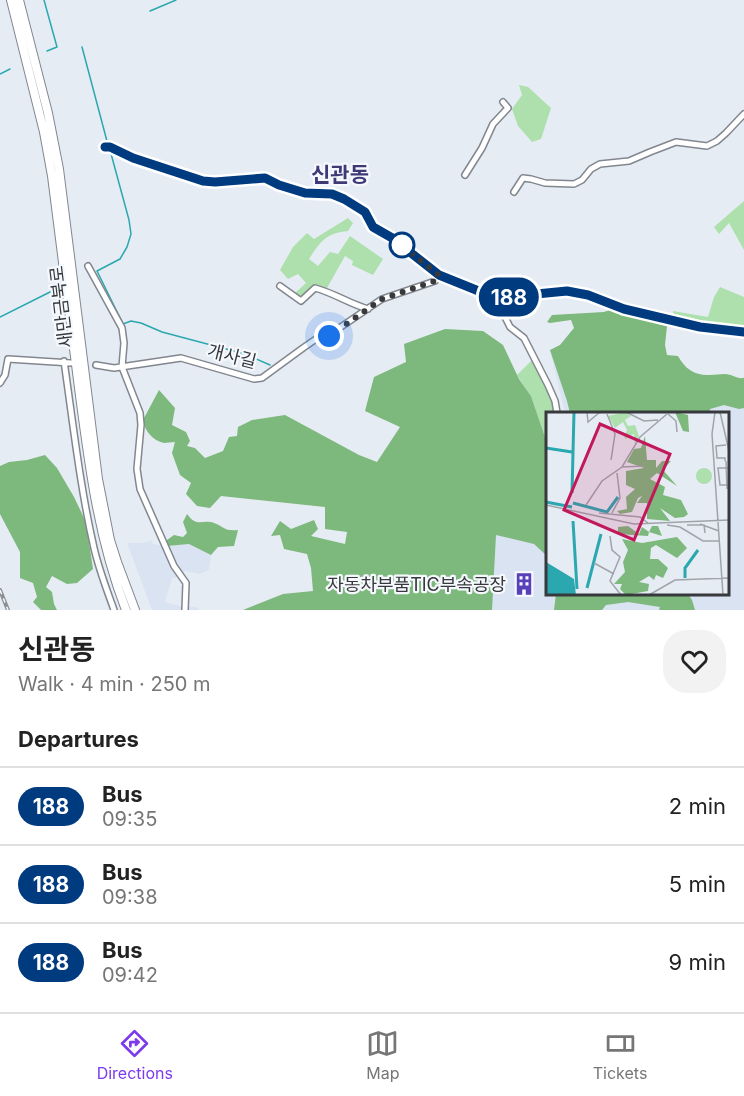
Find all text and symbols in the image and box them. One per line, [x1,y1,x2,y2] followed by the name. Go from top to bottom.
[311,162,369,187] district label: 신관동
[389,232,415,258] unlabelled marker
[46,265,76,349] street label: 새만금북로
[474,278,544,316] line badge: 188
[491,285,527,310] text: 188
[314,321,344,351] your location
[205,340,259,372] street label: 개사길
[546,412,729,595] inset map
[511,571,537,597] building icon: 자동차부품TIC부속공장
[327,574,506,595] place label: 자동차부품TIC부속공장
[663,630,726,693] button: heart
[18,632,95,666] text: 신관동
[18,672,211,696] text: Walk · 4 min · 250 m
[18,726,139,752] text: Departures
[102,781,143,807] text: Bus
[669,793,726,819] text: 2 min
[33,794,69,819] text: 188
[102,807,157,831] text: 09:35
[102,859,143,885] text: Bus
[669,871,726,897] text: 5 min
[33,872,69,897] text: 188
[102,885,158,909] text: 09:38
[102,937,143,963] text: Bus
[669,949,726,975] text: 9 min
[33,950,69,975] text: 188
[102,963,158,987] text: 09:42
[97,1027,173,1083] tab: Directions
[366,1027,399,1083] tab: Map
[593,1027,647,1083] tab: Tickets

